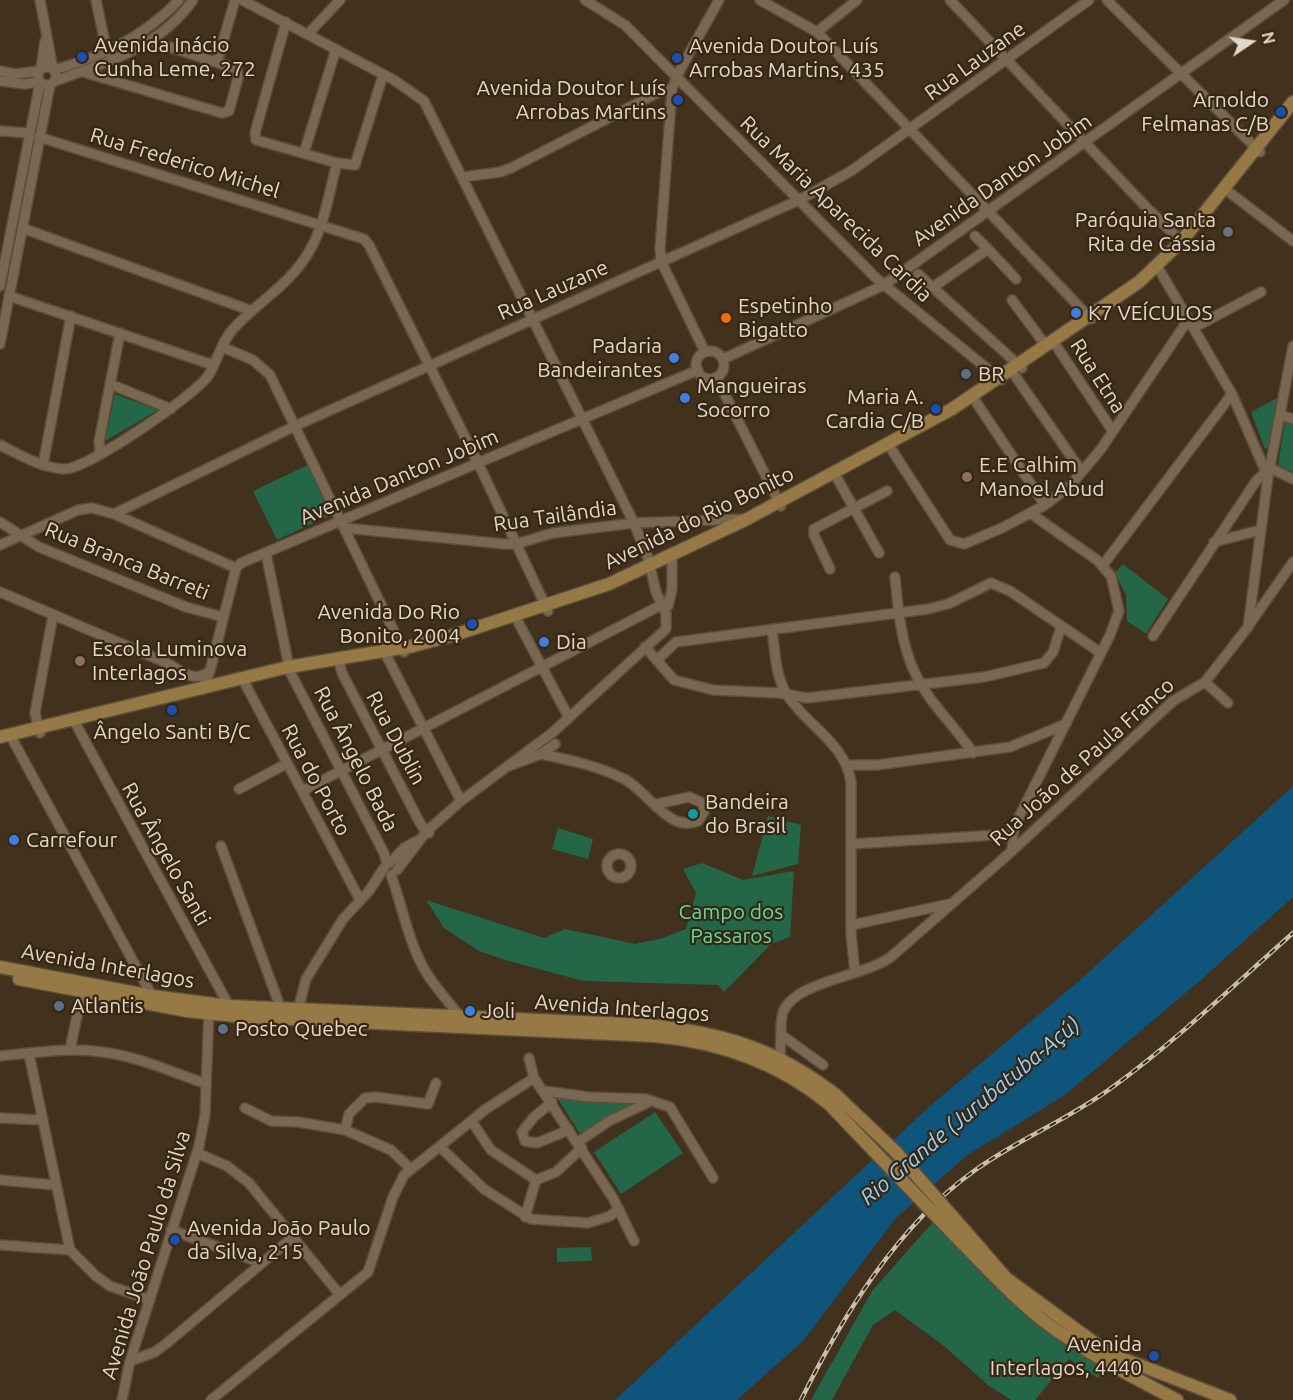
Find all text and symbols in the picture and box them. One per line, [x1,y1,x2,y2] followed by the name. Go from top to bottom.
[1221,12,1281,72] north arrow
[920,16,1030,106] street label: Rua Lauzane
[1258,30,1279,46] text: N
[94,32,256,82] place label: Avenida Inácio Cunha Leme, 272
[689,33,885,83] place label: Avenida Doutor Luís Arrobas Martins, 435
[75,50,89,64] marker: Avenida Inácio Cunha Leme, 272
[670,51,684,65] marker: Avenida Doutor Luís Arrobas Martins, 435
[477,75,666,125] place label: Avenida Doutor Luís Arrobas Martins
[1141,87,1269,137] place label: Arnoldo Felmanas C/B
[671,93,685,107] marker: Avenida Doutor Luís Arrobas Martins
[1274,105,1288,119] marker: Arnoldo Felmanas C/B
[907,109,1097,251] street label: Avenida Danton Jobim
[735,111,937,307] street label: Rua Maria Aparecida Cardia
[87,122,283,204] street label: Rua Frederico Michel
[1075,207,1216,257] place label: Paróquia Santa Rita de Cássia
[1221,225,1235,239] marker: Paróquia Santa Rita de Cássia
[494,254,612,326] street label: Rua Lauzane
[738,293,832,343] place label: Espetinho Bigatto
[1088,300,1212,326] place label: K7 VEÍCULOS
[1069,306,1083,320] marker: K7 VEÍCULOS
[719,311,733,325] marker: Espetinho Bigatto
[537,333,662,383] place label: Padaria Bandeirantes
[1065,334,1131,418] street label: Rua Etna
[667,351,681,365] marker: Padaria Bandeirantes
[978,361,1004,387] place label: BR
[959,367,973,381] marker: BR
[697,373,807,423] place label: Mangueiras Socorro
[825,384,924,434] place label: Maria A. Cardia C/B
[678,391,692,405] marker: Mangueiras Socorro
[929,402,943,416] marker: Maria A. Cardia C/B
[296,424,502,530] street label: Avenida Danton Jobim
[979,452,1104,502] place label: E.E Calhim Manoel Abud
[600,461,798,575] street label: Avenida do Rio Bonito
[960,470,974,484] marker: E.E Calhim Manoel Abud
[492,495,618,537] street label: Rua Tailândia
[41,517,213,605] street label: Rua Branca Barreti
[317,599,460,649] place label: Avenida Do Rio Bonito, 2004
[465,617,479,631] marker: Avenida Do Rio Bonito, 2004
[556,629,587,655] place label: Dia
[537,635,551,649] marker: Dia
[92,636,247,686] place label: Escola Luminova Interlagos
[73,654,87,668] marker: Escola Luminova Interlagos
[985,672,1179,852] street label: Rua João de Paula Franco
[309,682,403,836] street label: Rua Ângelo Bada
[361,687,431,789] street label: Rua Dublin
[165,703,179,717] marker: Ângelo Santi B/C
[93,719,251,745] place label: Ângelo Santi B/C
[276,720,356,840] street label: Rua do Porto
[116,778,216,930] street label: Rua Ângelo Santi
[705,789,789,839] place label: Bandeira do Brasil
[686,807,700,821] marker: Bandeira do Brasil
[26,827,117,853] place label: Carrefour
[7,833,21,847] marker: Carrefour
[679,899,783,949] park label: Campo dos Passaros
[20,938,196,994] street label: Avenida Interlagos
[534,989,710,1027] street label: Avenida Interlagos
[71,993,144,1019] place label: Atlantis
[482,998,515,1024] place label: Joli
[52,999,66,1013] marker: Atlantis
[463,1004,477,1018] marker: Joli
[855,1011,1085,1211] water label: Rio Grande (Jurubatuba-Açú)
[235,1016,368,1042] place label: Posto Quebec
[216,1022,230,1036] marker: Posto Quebec
[96,1128,196,1382] street label: Avenida João Paulo da Silva
[187,1215,371,1265] place label: Avenida João Paulo da Silva, 215
[168,1233,182,1247] marker: Avenida João Paulo da Silva, 215
[990,1331,1142,1381] place label: Avenida Interlagos, 4440
[1147,1349,1161,1363] marker: Avenida Interlagos, 4440

